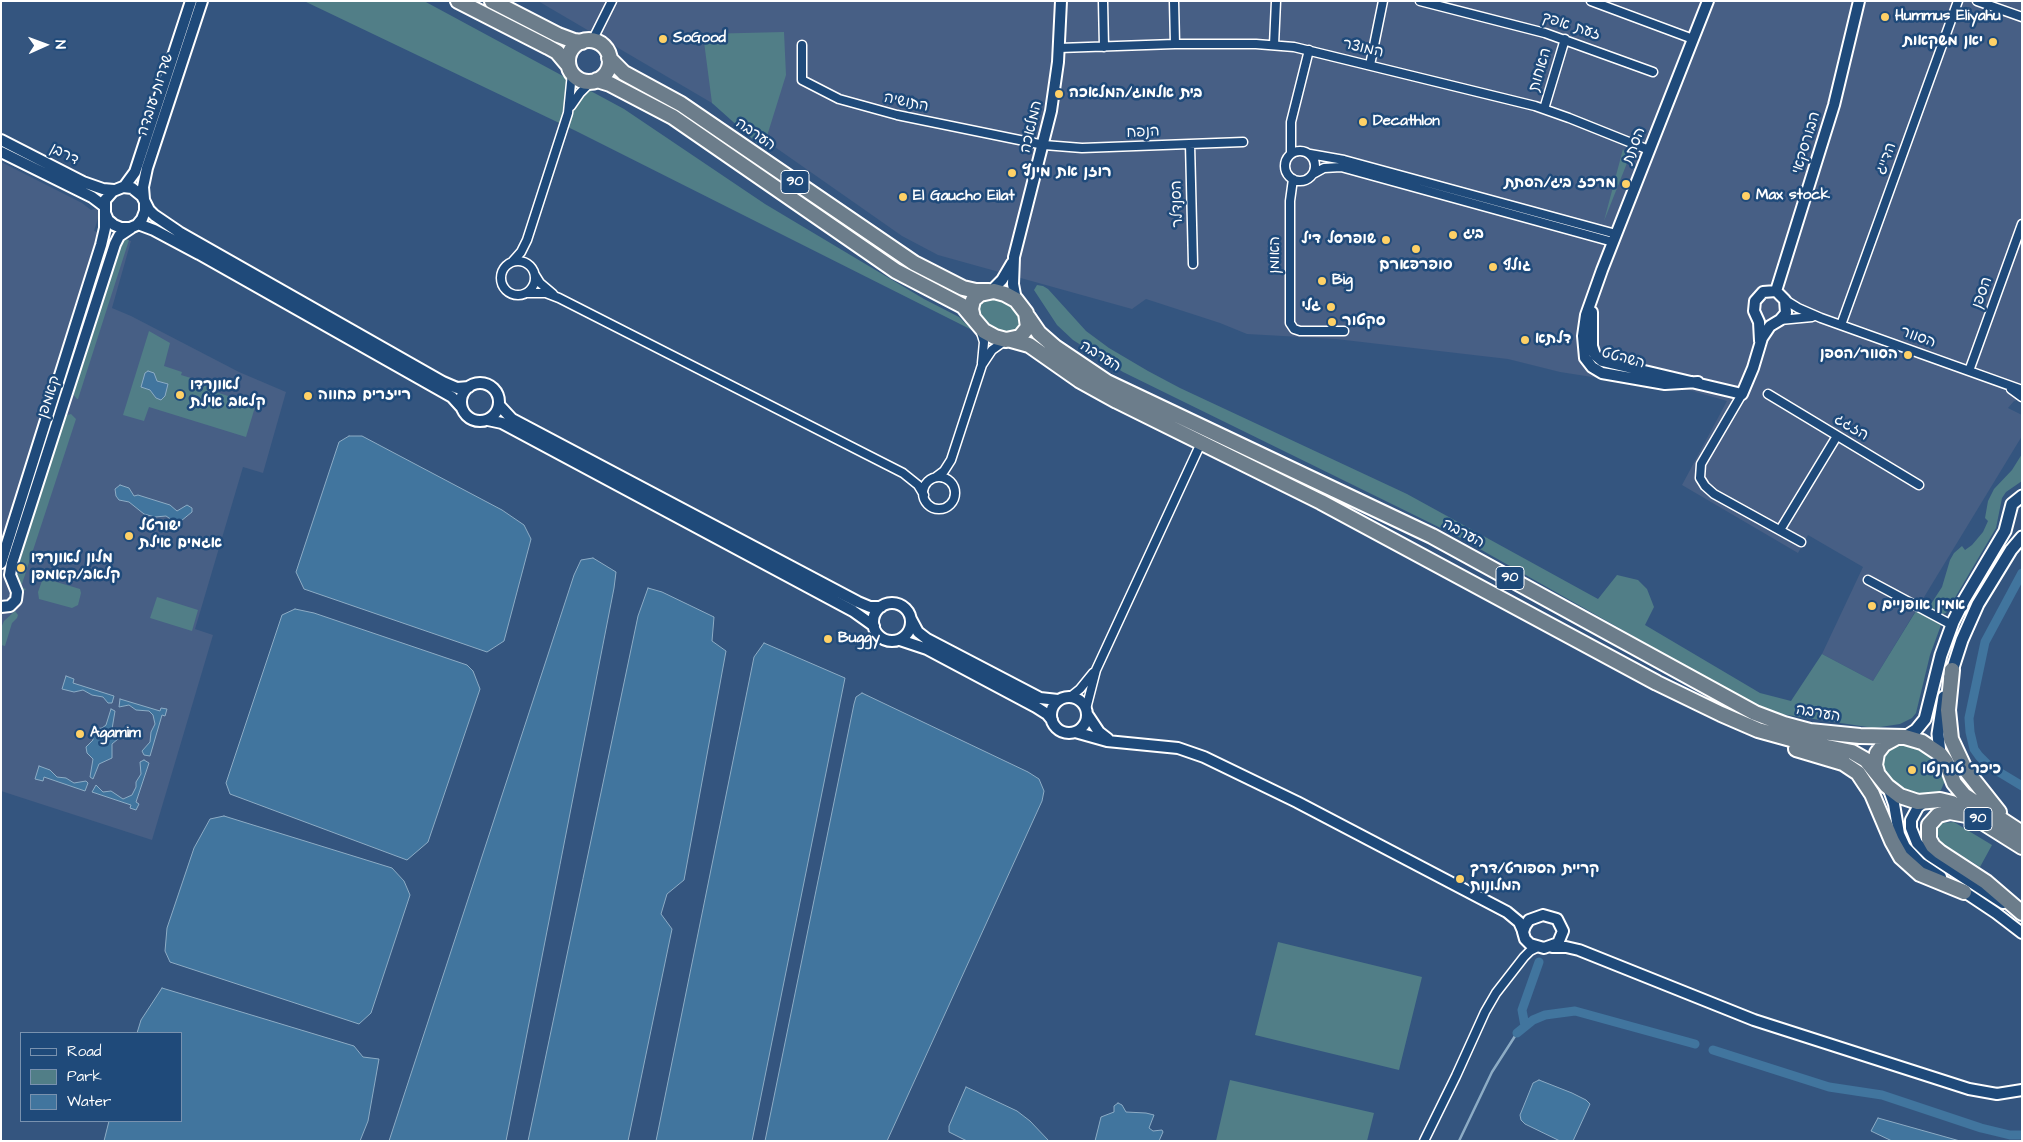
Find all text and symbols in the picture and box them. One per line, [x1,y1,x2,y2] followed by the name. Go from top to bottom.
[1895,8,2001,26] place label: Hummus Eliyahu
[1539,9,1603,45] street label: זעת אפך
[1879,11,1891,23] marker: Hummus Eliyahu
[20,20,70,70] north arrow
[673,30,726,48] place label: SoGood
[657,33,669,45] marker: SoGood
[1903,33,1983,51] place label: יאן משקאות
[1341,36,1385,62] street label: המוצר
[1987,36,1999,48] marker: יאן משקאות
[50,40,70,49] text: N
[1526,46,1556,94] street label: האחות
[134,51,178,139] street label: שדרות עובדה
[1069,85,1203,103] place label: בית אלמוג/המלאכה
[1053,88,1065,100] marker: בית אלמוג/המלאכה
[882,89,930,117] street label: התושיה
[1017,99,1047,155] street label: המלאכה
[1789,110,1825,176] street label: הבורסקאי
[1373,113,1440,131] place label: Decathlon
[731,115,779,155] street label: הערבה
[1357,116,1369,128] marker: Decathlon
[1126,123,1160,143] street label: הנפח
[1620,125,1650,167] street label: הסתת
[46,140,82,170] street label: דרבן
[1873,140,1901,178] street label: הדייג
[1022,164,1112,182] place label: רוזן את מינץ
[1006,167,1018,179] marker: רוזן את מינץ
[781,170,809,193] road number: 90
[1504,175,1616,193] place label: מרכז ביג/הסתת
[1620,178,1632,190] marker: מרכז ביג/הסתת
[1168,180,1188,228] street label: הסנדלר
[1756,187,1830,205] place label: Max stock
[913,188,1014,206] place label: El Gaucho Eilat
[1740,190,1752,202] marker: Max stock
[897,191,909,203] marker: El Gaucho Eilat
[1463,226,1484,244] place label: ביג
[1447,229,1459,241] marker: ביג
[1301,231,1376,249] place label: שופרסל דיל
[1380,234,1392,246] marker: שופרסל דיל
[1267,236,1285,274] street label: האומן
[1410,243,1422,255] marker: סופרפארם
[1379,257,1453,275] place label: סופרפארם
[1503,258,1531,276] place label: גולף
[1487,261,1499,273] marker: גולף
[1332,272,1353,290] place label: Big
[1316,275,1328,287] marker: Big
[1969,275,1997,311] street label: הספן
[1301,298,1321,316] place label: גלי
[1325,301,1337,313] marker: גלי
[1342,313,1386,331] place label: סקטור
[1326,316,1338,328] marker: סקטור
[1898,323,1938,353] street label: הסוור
[1535,331,1572,349] place label: דלתא
[1519,334,1531,346] marker: דלתא
[1076,337,1124,377] street label: הערבה
[1599,345,1647,373] street label: השרטט
[1820,346,1898,364] place label: הסוור/הספן
[1902,349,1914,361] marker: הסוור/הספן
[35,374,65,420] street label: קאמפן
[190,377,266,412] place label: לאונרדו קלאב אילת
[318,387,411,405] place label: רייזרים בחווה
[174,389,186,401] marker: לאונרדו קלאב אילת
[302,390,314,402] marker: רייזרים בחווה
[1831,411,1871,445] street label: הזגג
[1439,515,1487,553] street label: הערבה
[139,518,222,553] place label: ישורטל אגמים אילת
[123,530,135,542] marker: ישורטל אגמים אילת
[31,550,121,585] place label: מלון לאונרדו קלאב/קאמפן
[15,562,27,574] marker: מלון לאונרדו קלאב/קאמפן
[1496,566,1524,590] road number: 90
[1882,597,1965,615] place label: אמין אופניים
[1866,600,1878,612] marker: אמין אופניים
[838,630,880,648] place label: Buggy
[822,633,834,645] marker: Buggy
[1794,701,1842,727] street label: הערבה
[90,725,141,743] place label: Agamim
[74,728,86,740] marker: Agamim
[1922,761,2001,779] place label: כיכר טורנטו
[1906,764,1918,776] marker: כיכר טורנטו
[1964,808,1992,831] road number: 90
[1470,861,1599,896] place label: קריית הספורט/דרך המלונות
[1454,873,1466,885] marker: קריית הספורט/דרך המלונות
[20,1032,182,1122] legend
[67,1041,101,1062] text: Road
[67,1066,102,1087] text: Park
[67,1091,111,1112] text: Water

